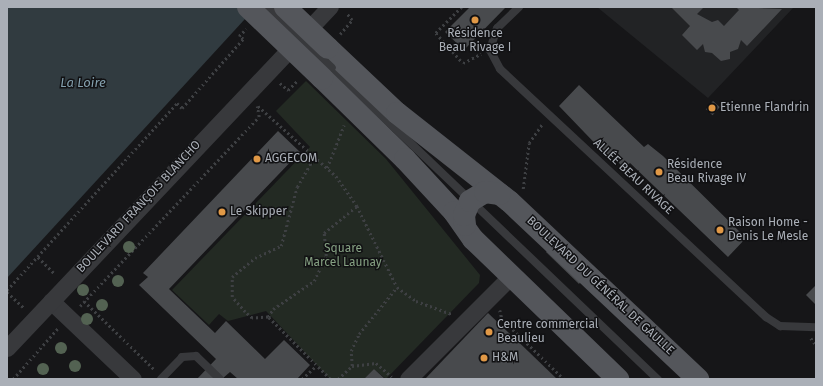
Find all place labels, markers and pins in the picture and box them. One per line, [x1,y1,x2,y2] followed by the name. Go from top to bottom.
[470,15,480,25] marker: Résidence Beau Rivage I
[439,27,511,55] place label: Résidence Beau Rivage I
[720,101,809,115] place label: Etienne Flandrin
[707,103,717,113] marker: Etienne Flandrin
[265,152,317,166] place label: AGGECOM
[252,154,262,164] marker: AGGECOM
[667,158,746,186] place label: Résidence Beau Rivage IV
[654,167,664,177] marker: Résidence Beau Rivage IV
[230,205,287,219] place label: Le Skipper
[217,207,227,217] marker: Le Skipper
[728,216,808,244] place label: Raison Home - Denis Le Mesle
[715,225,725,235] marker: Raison Home - Denis Le Mesle
[497,318,598,346] place label: Centre commercial Beaulieu
[484,327,494,337] marker: Centre commercial Beaulieu
[492,351,518,365] place label: H&M
[479,353,489,363] marker: H&M

